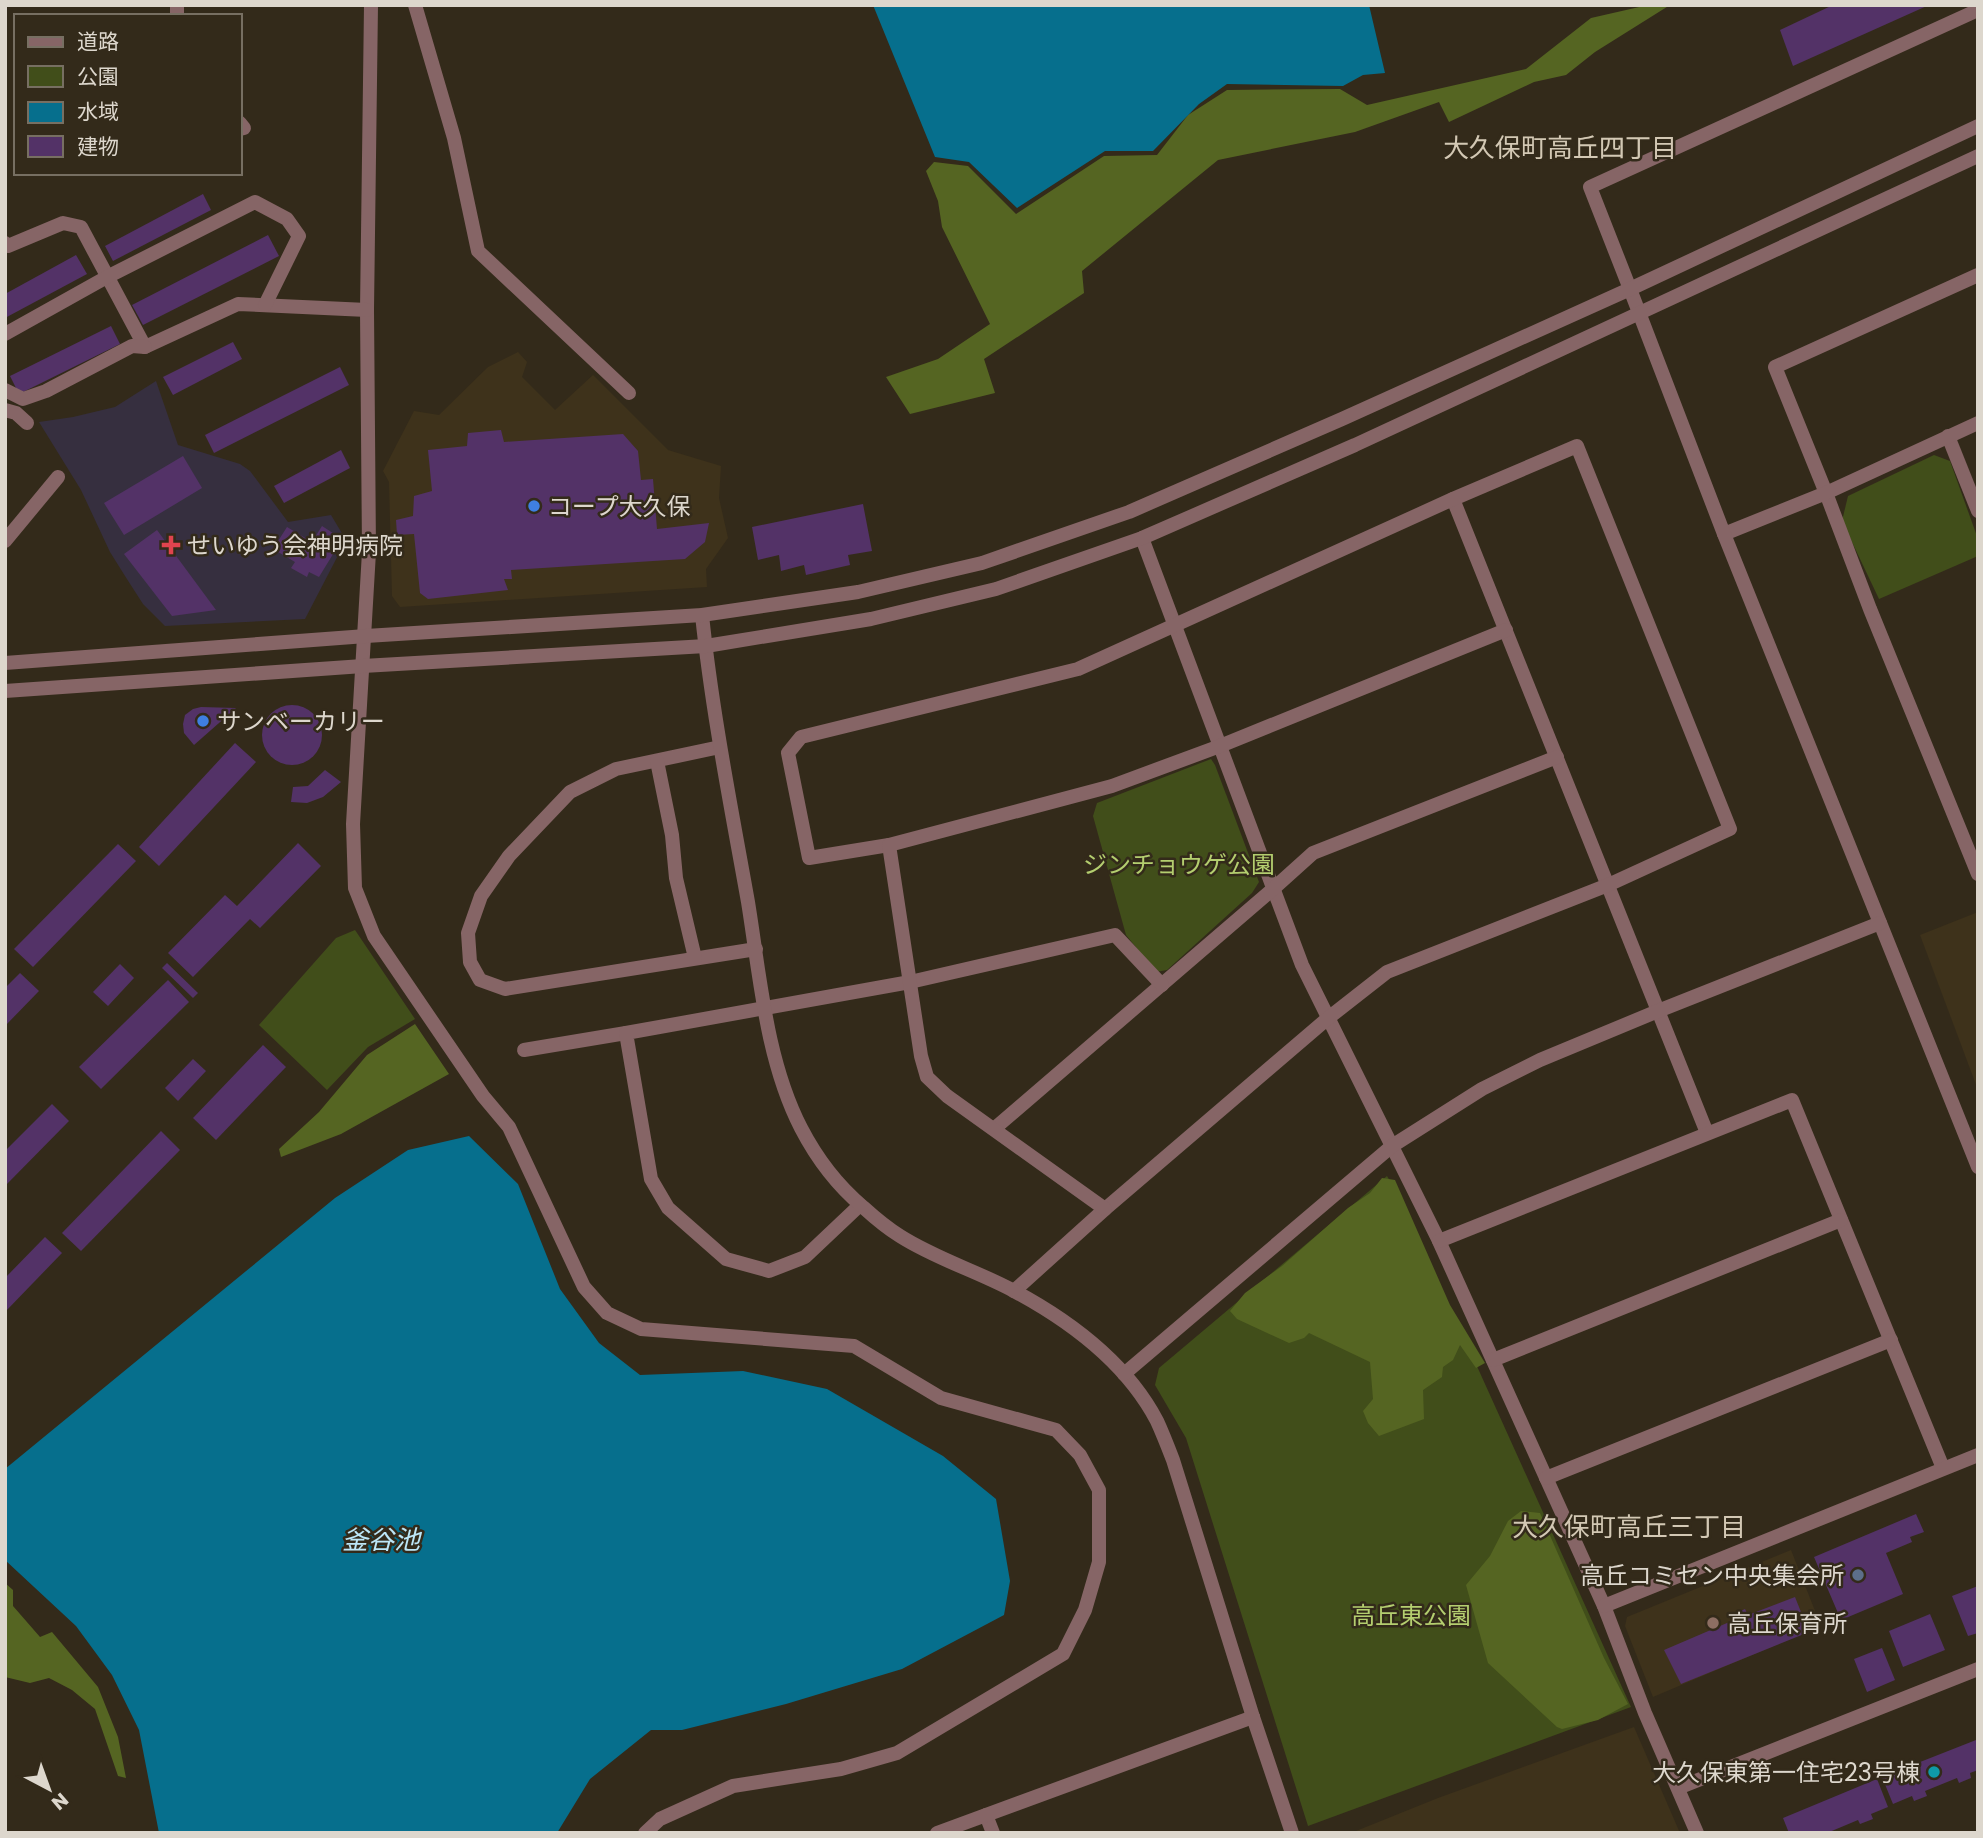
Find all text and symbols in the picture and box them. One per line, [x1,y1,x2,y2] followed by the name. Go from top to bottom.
[14,14,242,175] legend
[77,27,119,56] text: 道路
[77,62,119,91] text: 公園
[77,97,119,126] text: 水域
[1443,130,1677,166] district label: 大久保町高丘四丁目
[77,132,119,161] text: 建物
[548,490,691,523] place label: コープ大久保
[526,498,542,514] marker: コープ大久保
[187,529,403,562] place label: せいゆう会神明病院
[161,535,181,555] marker: せいゆう会神明病院
[217,705,385,738] place label: サンベーカリー
[195,713,211,729] marker: サンベーカリー
[1083,848,1275,881] park label: ジンチョウゲ公園
[1512,1509,1746,1545] district label: 大久保町高丘三丁目
[342,1522,423,1558] water label: 釜谷池
[1580,1559,1844,1592] place label: 高丘コミセン中央集会所
[1850,1567,1866,1583] marker: 高丘コミセン中央集会所
[1351,1599,1471,1632] park label: 高丘東公園
[1727,1607,1847,1640] place label: 高丘保育所
[1705,1615,1721,1631] marker: 高丘保育所
[14,1754,84,1824] north arrow
[1652,1756,1920,1789] place label: 大久保東第一住宅23号棟
[1926,1764,1942,1780] marker: 大久保東第一住宅23号棟
[46,1787,74,1816] text: N

